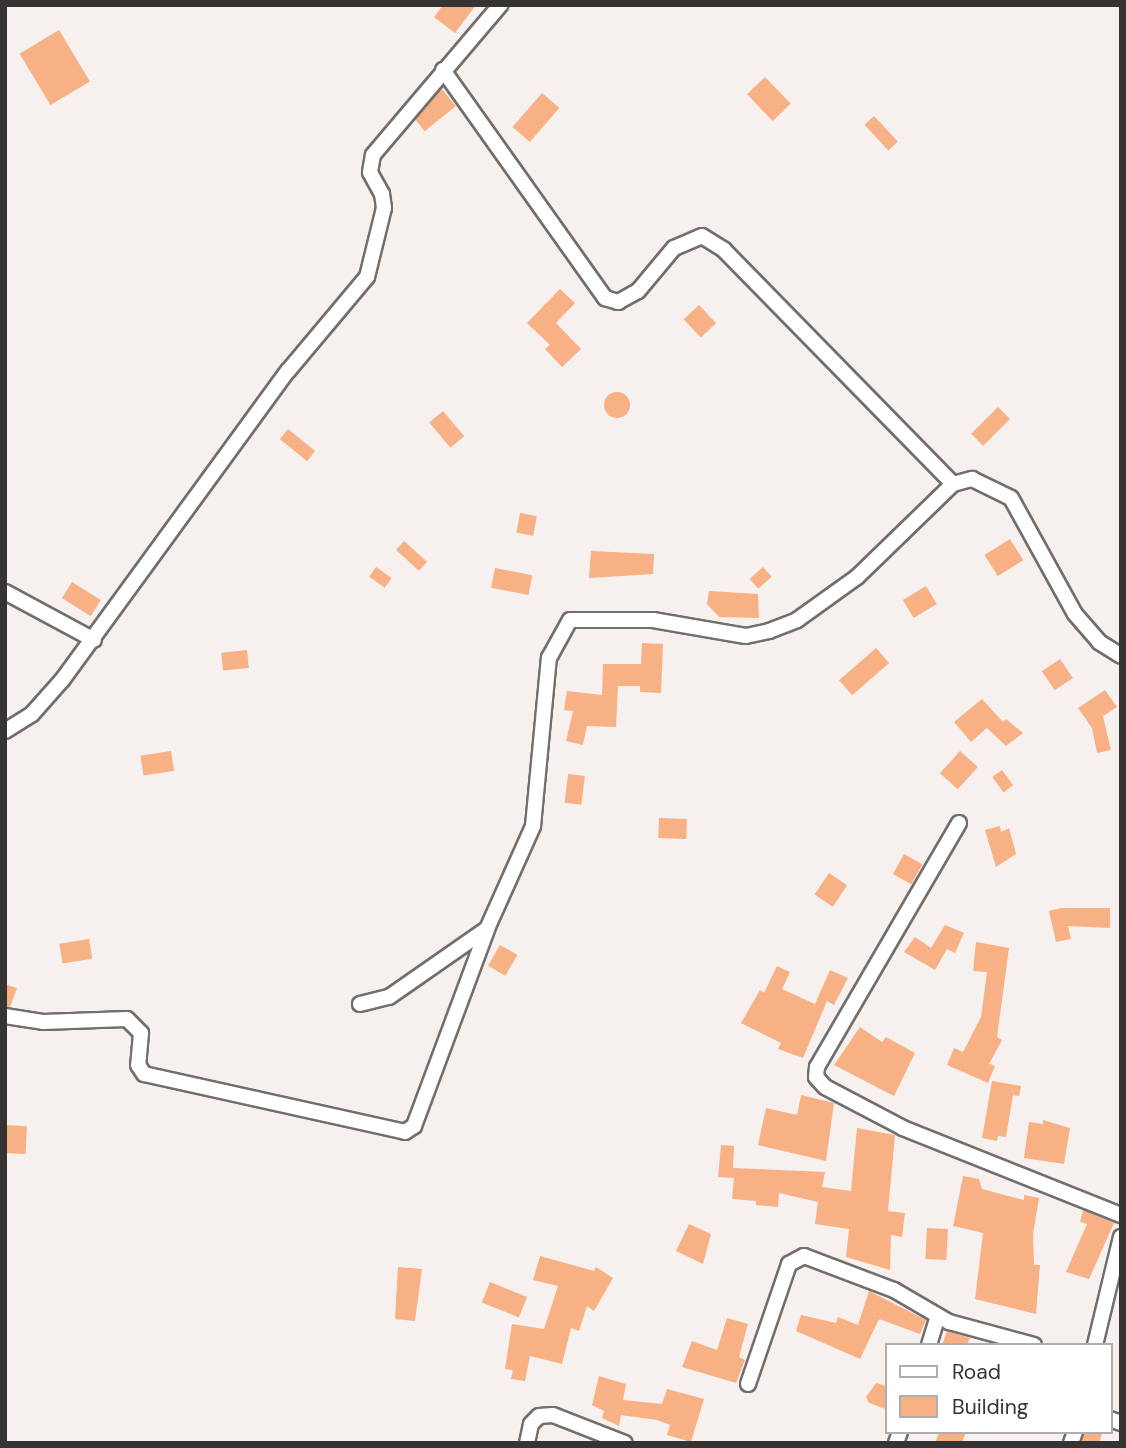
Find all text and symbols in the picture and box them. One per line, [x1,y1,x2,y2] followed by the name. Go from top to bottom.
[884,1343,1112,1434] legend
[952,1358,1001,1386] text: Road
[952,1393,1028,1421] text: Building

